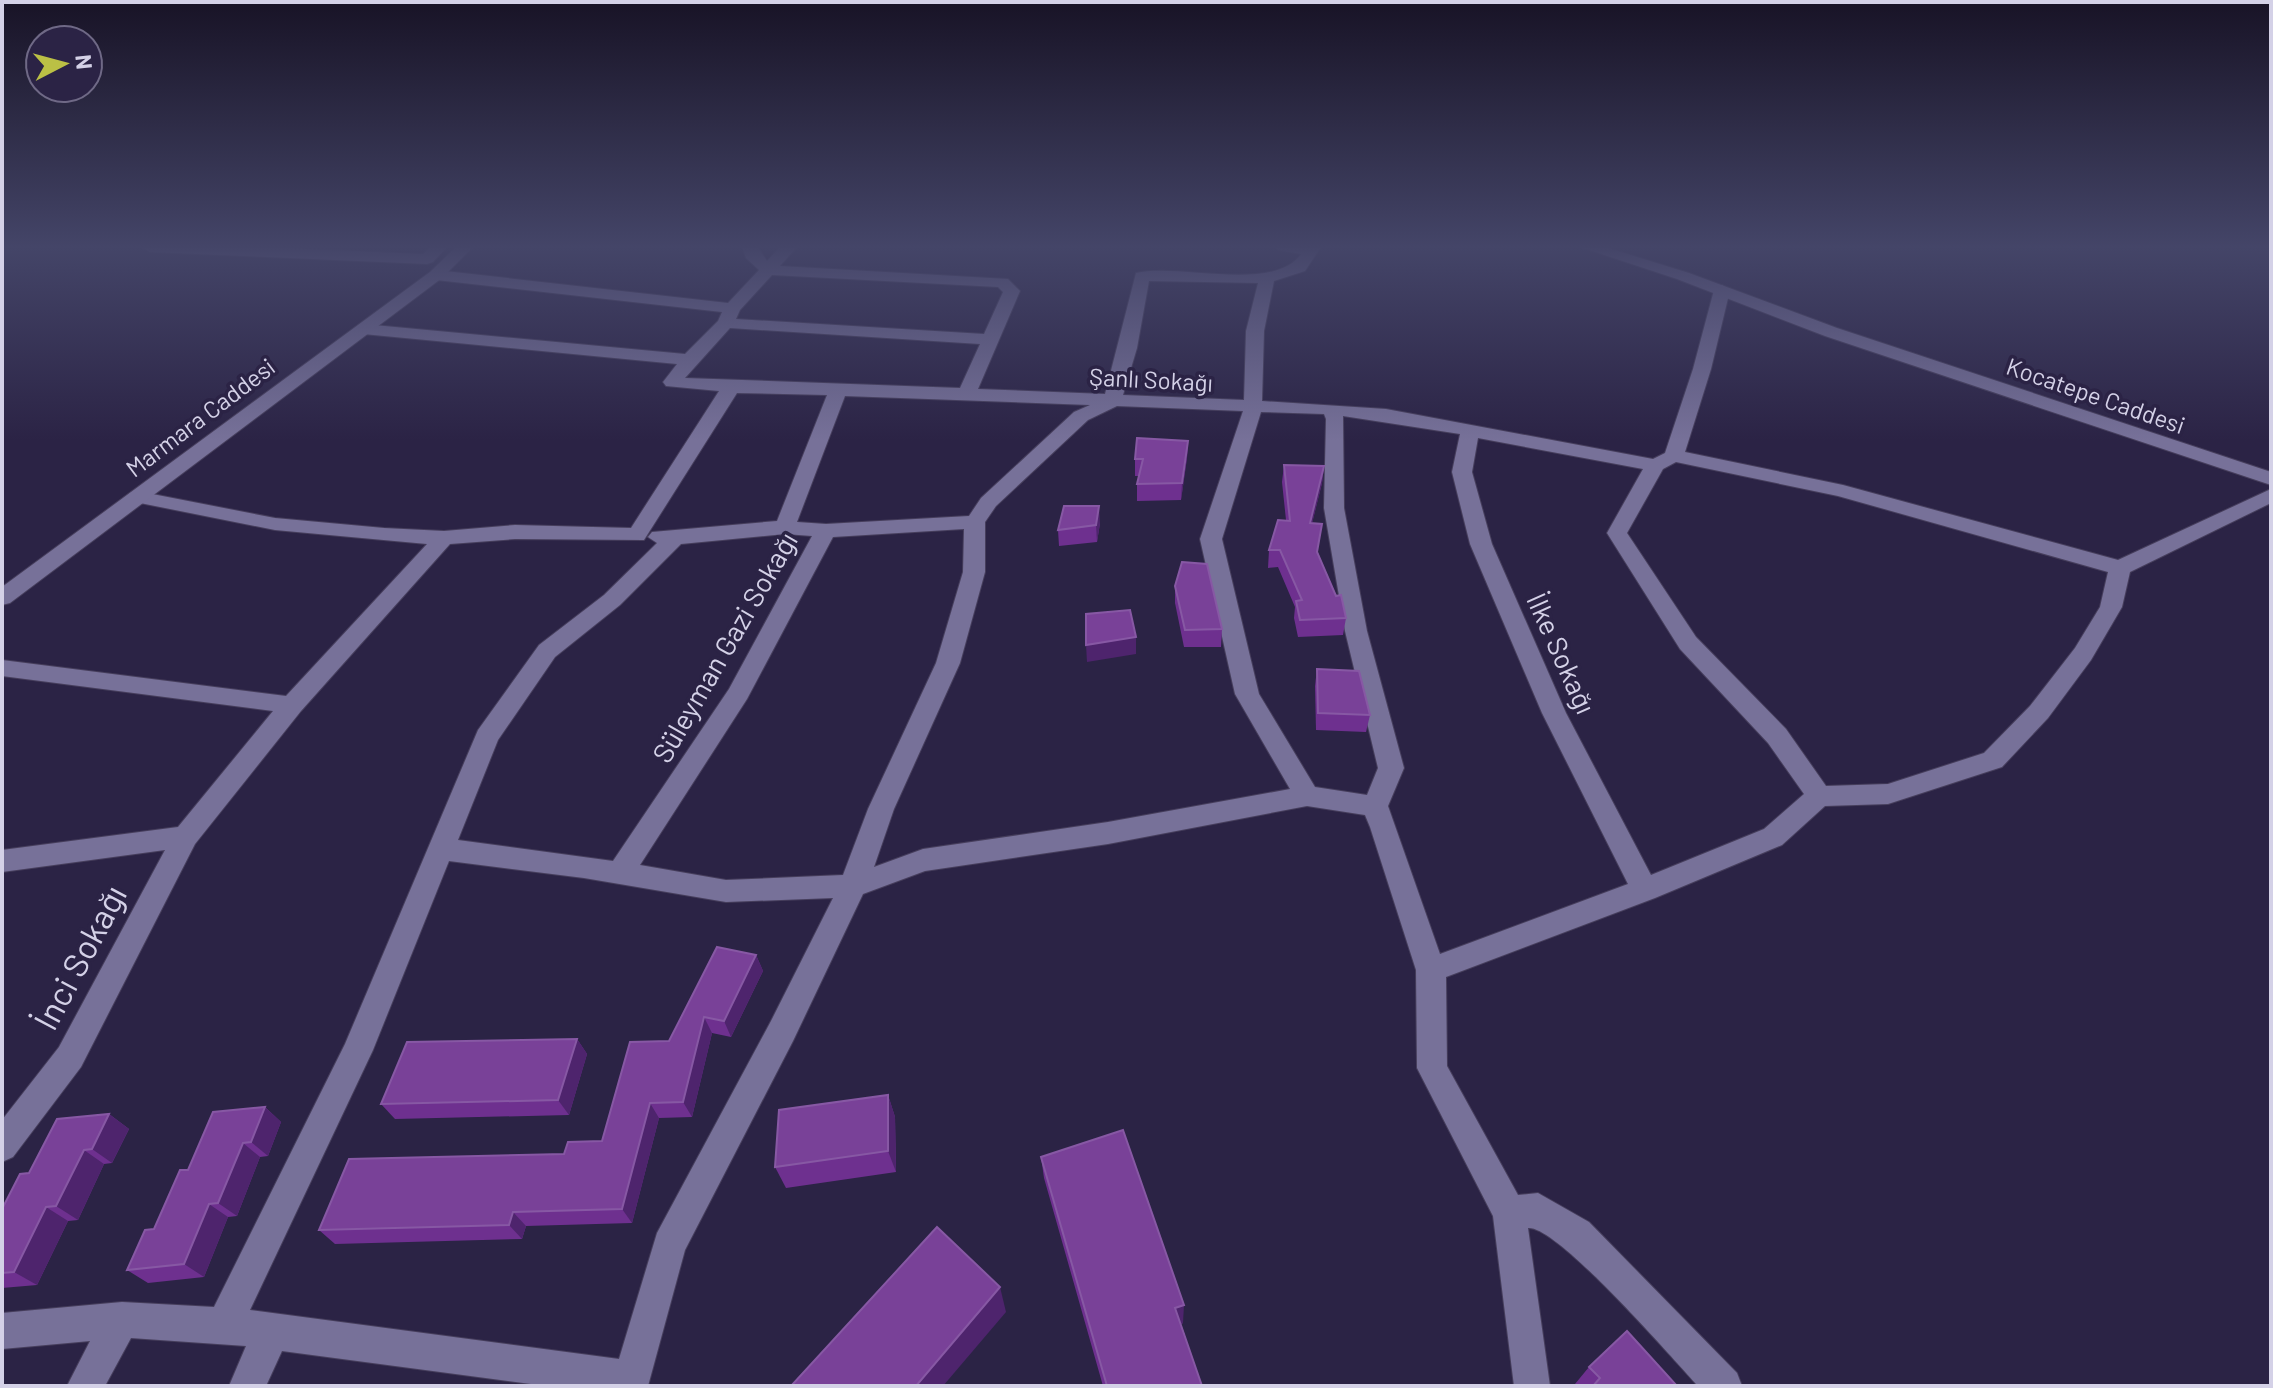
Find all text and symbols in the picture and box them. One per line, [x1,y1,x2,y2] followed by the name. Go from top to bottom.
[24,24,104,104] north arrow
[71,53,99,70] text: N
[2003,351,2189,439] street label: Kocatepe Caddesi
[120,352,280,482] street label: Marmara Caddesi
[1088,361,1214,397] street label: Şanlı Sokağı
[644,526,804,768] street label: Süleyman Gazi Sokağı
[1520,587,1604,719] street label: İlke Sokağı
[24,878,134,1036] street label: İnci Sokağı

